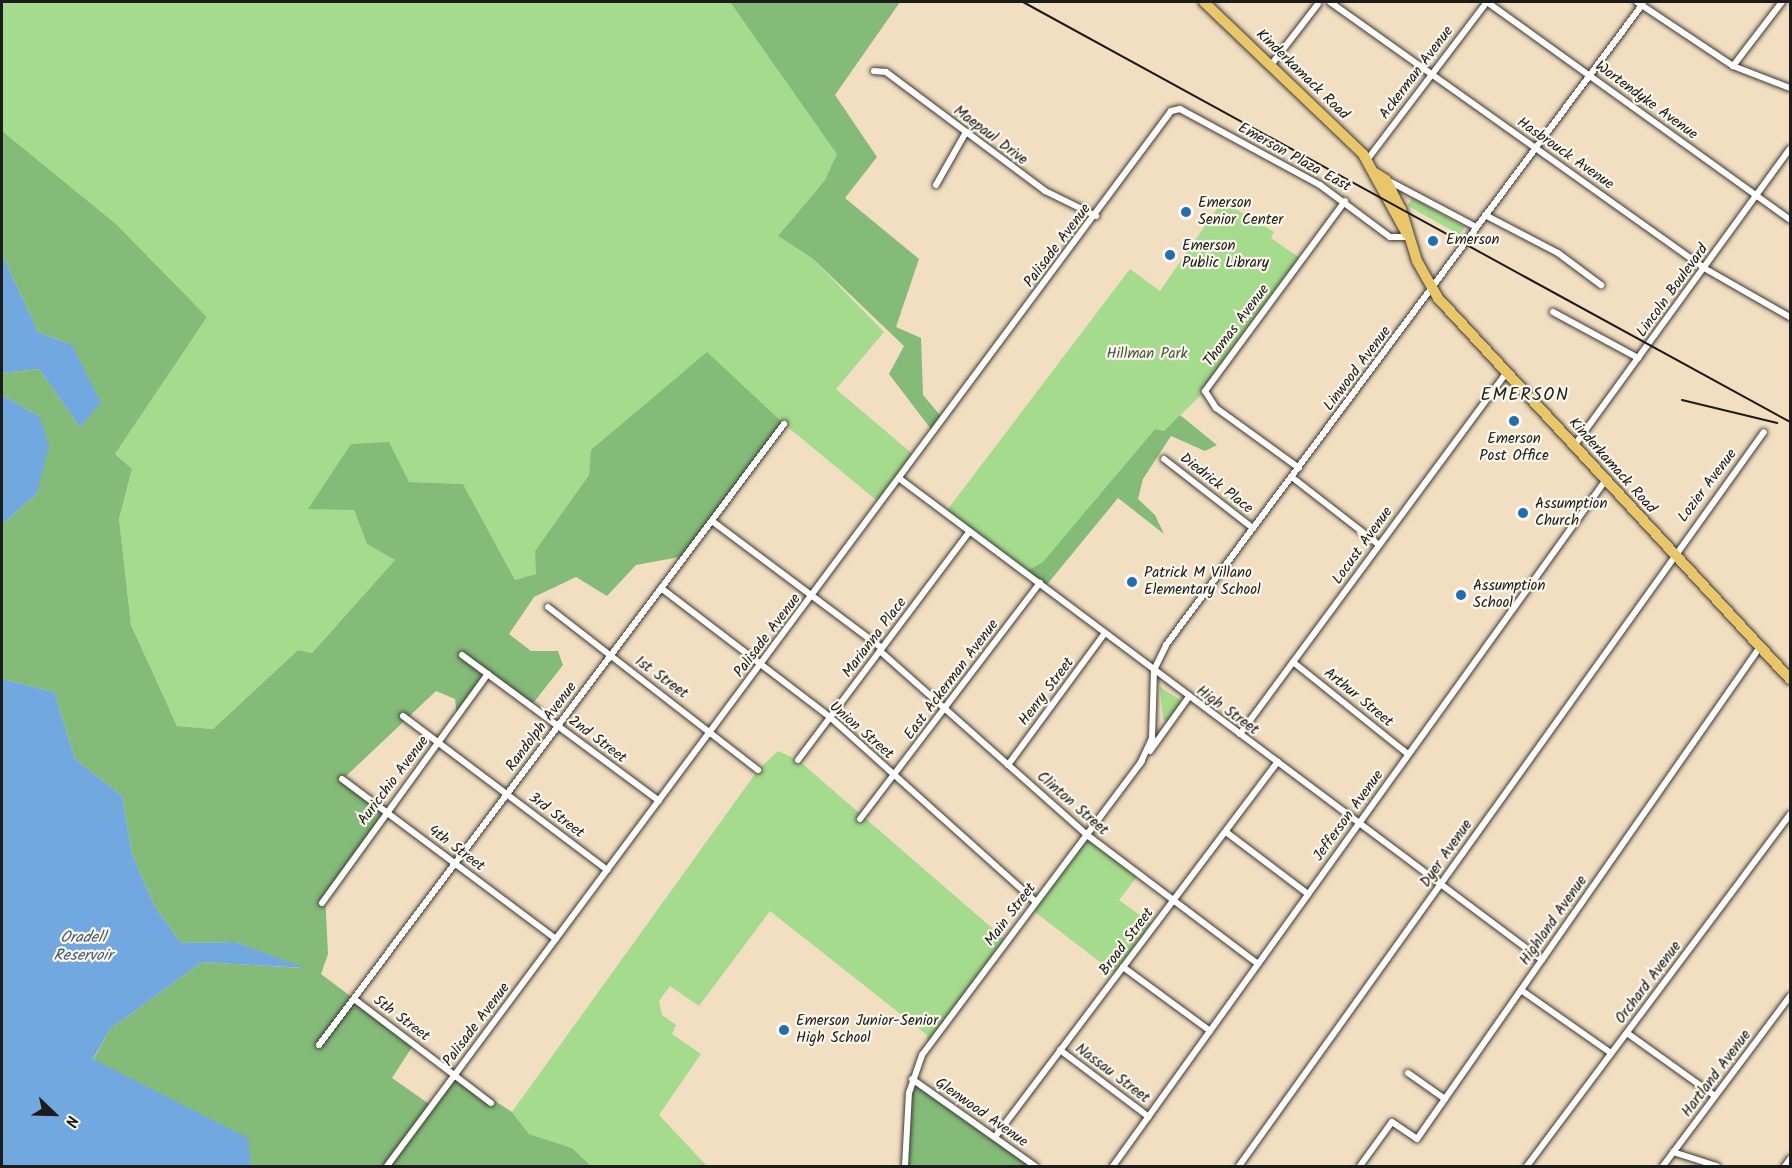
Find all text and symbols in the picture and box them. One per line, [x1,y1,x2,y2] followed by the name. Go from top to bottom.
[1376,23,1458,123] street label: Ackerman Avenue
[1252,26,1352,124] street label: Kinderkamack Road
[1591,58,1701,144] street label: Wortendyke Avenue
[949,102,1031,170] street label: Maepaul Drive
[1513,114,1617,194] street label: Hasbrouck Avenue
[1234,120,1354,196] street label: Emerson Plaza East
[1198,194,1283,229] place label: Emerson Senior Center
[1021,201,1095,291] street label: Palisade Avenue
[1179,205,1193,219] marker: Emerson Senior Center
[1424,232,1442,250] marker: Emerson
[1446,232,1500,250] place label: Emerson
[1182,237,1269,272] place label: Emerson Public Library
[1633,241,1713,341] street label: Lincoln Boulevard
[1163,248,1177,262] marker: Emerson Public Library
[1200,281,1274,371] street label: Thomas Avenue
[1320,323,1396,415] street label: Linwood Avenue
[1106,346,1188,364] park label: Hillman Park
[1480,385,1570,407] district label: EMERSON
[1507,414,1521,428] marker: Emerson Post Office
[1564,414,1660,518] street label: Kinderkamack Road
[1479,430,1549,465] place label: Emerson Post Office
[1675,446,1741,526] street label: Lozier Avenue
[1176,450,1256,518] street label: Diedrick Place
[1535,495,1607,530] place label: Assumption Church
[1329,504,1397,588] street label: Locust Avenue
[1516,506,1530,520] marker: Assumption Church
[1144,564,1261,599] place label: Patrick M Villano Elementary School
[1125,575,1139,589] marker: Patrick M Villano Elementary School
[1473,577,1545,612] place label: Assumption School
[1454,588,1468,602] marker: Assumption School
[731,591,805,681] street label: Palisade Avenue
[839,594,911,682] street label: Marianna Place
[901,616,1003,744] street label: East Ackerman Avenue
[631,653,691,703] street label: 1st Street
[1015,654,1079,730] street label: Henry Street
[1320,665,1396,731] street label: Arthur Street
[503,679,581,775] street label: Randolph Avenue
[1192,682,1262,740] street label: High Street
[825,698,897,764] street label: Union Street
[564,712,630,768] street label: 2nd Street
[355,733,433,829] street label: Auricchio Avenue
[1310,767,1388,865] street label: Jefferson Avenue
[1033,768,1111,840] street label: Clinton Street
[525,789,587,843] street label: 3rd Street
[1417,817,1477,891] street label: Dyer Avenue
[424,822,488,876] street label: 4th Street
[1516,873,1592,969] street label: Highland Avenue
[981,880,1041,950] street label: Main Street
[1096,905,1158,979] street label: Broad Street
[54,928,112,966] water label: Oradell Reservoir
[1612,938,1686,1028] street label: Orchard Avenue
[440,980,514,1070] street label: Palisade Avenue
[369,992,433,1046] street label: 5th Street
[796,1012,938,1047] place label: Emerson Junior-Senior High School
[777,1023,791,1037] marker: Emerson Junior-Senior High School
[1678,1027,1756,1121] street label: Hartland Avenue
[1071,1040,1153,1108] street label: Nassau Street
[931,1074,1031,1152] street label: Glenwood Avenue
[24,1084,84,1144] north arrow
[58,1112,85,1131] text: N

